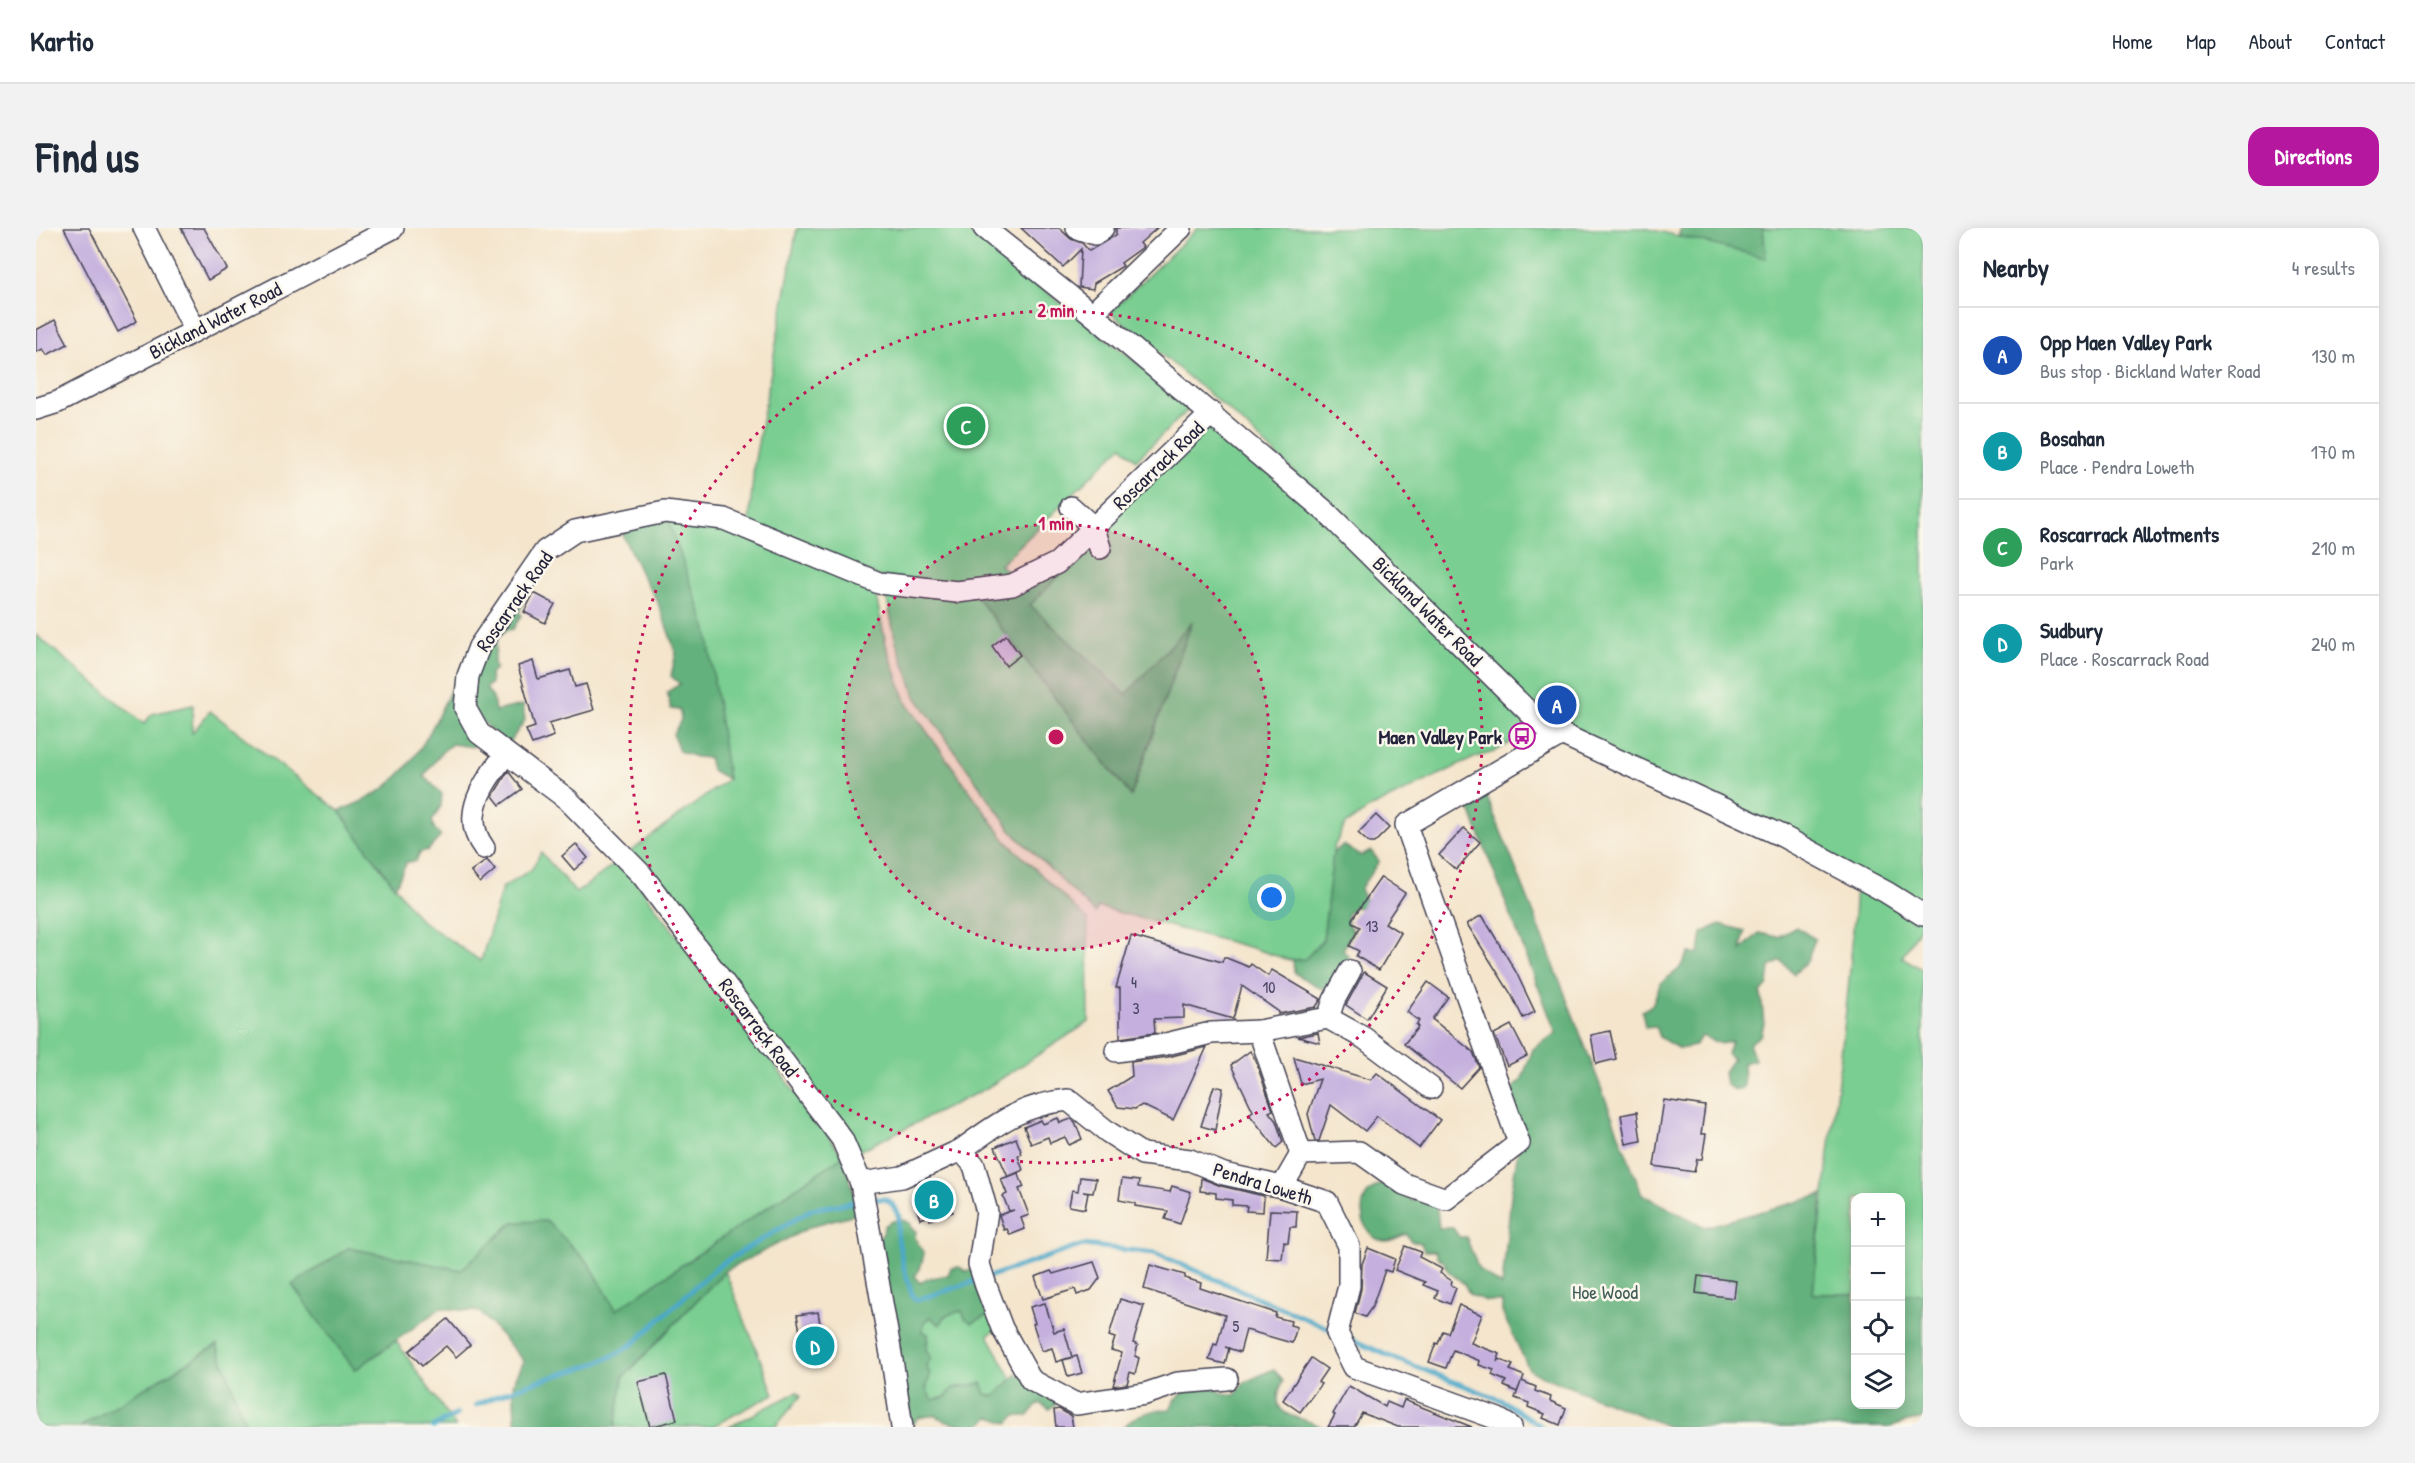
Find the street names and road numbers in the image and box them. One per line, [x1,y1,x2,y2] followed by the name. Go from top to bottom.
[144,275,286,365] street label: Bickland Water Road
[1106,414,1210,515] street label: Roscarrack Road
[469,545,559,657] street label: Roscarrack Road
[1367,550,1489,672] street label: Bickland Water Road
[713,972,805,1082] street label: Roscarrack Road
[1210,1155,1316,1211] street label: Pendra Loweth

